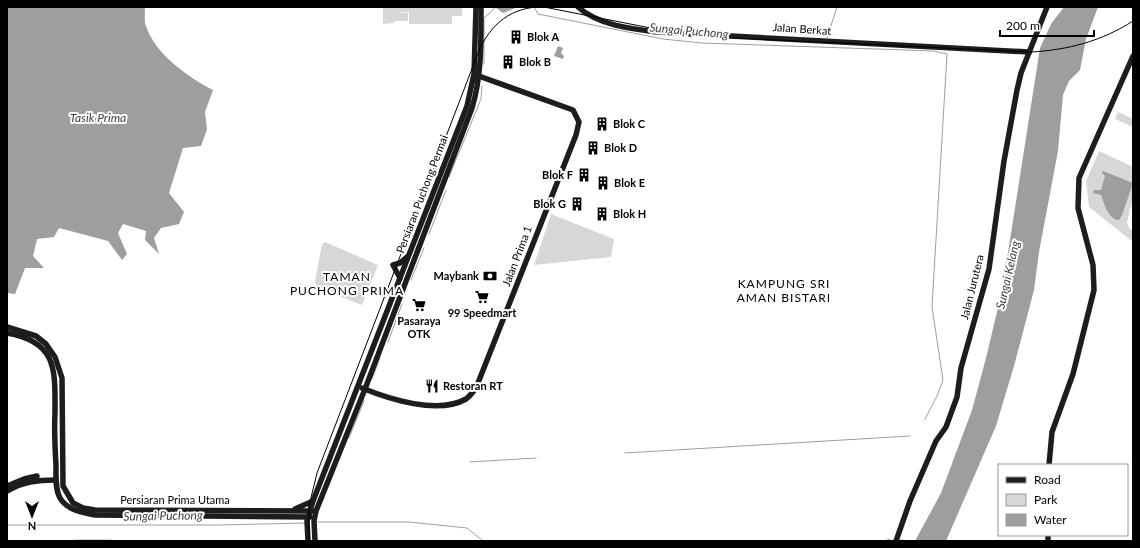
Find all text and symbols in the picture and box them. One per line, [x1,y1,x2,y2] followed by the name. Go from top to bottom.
[1000,12,1094,38] scale bar
[1006,18,1040,33] text: 200 m
[649,20,729,41] water label: Sungai Puchong
[772,20,832,37] street label: Jalan Berkat
[508,29,524,45] building icon: Blok A
[527,30,559,43] place label: Blok A
[500,54,516,70] building icon: Blok B
[519,55,551,68] place label: Blok B
[70,110,126,125] water label: Tasik Prima
[594,116,610,132] building icon: Blok C
[613,117,646,130] place label: Blok C
[393,133,450,255] street label: Persiaran Puchong Permai
[585,140,601,156] building icon: Blok D
[604,141,637,154] place label: Blok D
[576,167,592,183] building icon: Blok F
[542,168,573,181] place label: Blok F
[595,175,611,191] building icon: Blok E
[614,176,645,189] place label: Blok E
[569,196,585,212] building icon: Blok G
[533,197,566,210] place label: Blok G
[594,206,610,222] building icon: Blok H
[613,207,646,220] place label: Blok H
[499,224,534,288] street label: Jalan Prima 1
[992,239,1023,311] water label: Sungai Kelang
[957,253,986,321] street label: Jalan Jurutera
[482,268,498,284] bank icon: Maybank
[290,269,404,298] district label: TAMAN PUCHONG PRIMA
[434,269,479,282] place label: Maybank
[737,276,831,305] district label: KAMPUNG SRI AMAN BISTARI
[474,289,490,305] supermarket icon: 99 Speedmart
[411,297,427,313] supermarket icon: Pasaraya OTK
[448,306,517,319] place label: 99 Speedmart
[397,314,441,340] place label: Pasaraya OTK
[424,378,440,394] restaurant icon: Restoran RT
[443,379,503,392] place label: Restoran RT
[998,464,1128,536] legend
[1034,472,1061,487] text: Road
[1034,492,1058,507] text: Park
[120,493,230,506] street label: Persiaran Prima Utama
[12,496,52,536] north arrow
[123,507,203,524] water label: Sungai Puchong
[1034,512,1067,527] text: Water
[28,520,36,533] text: N

